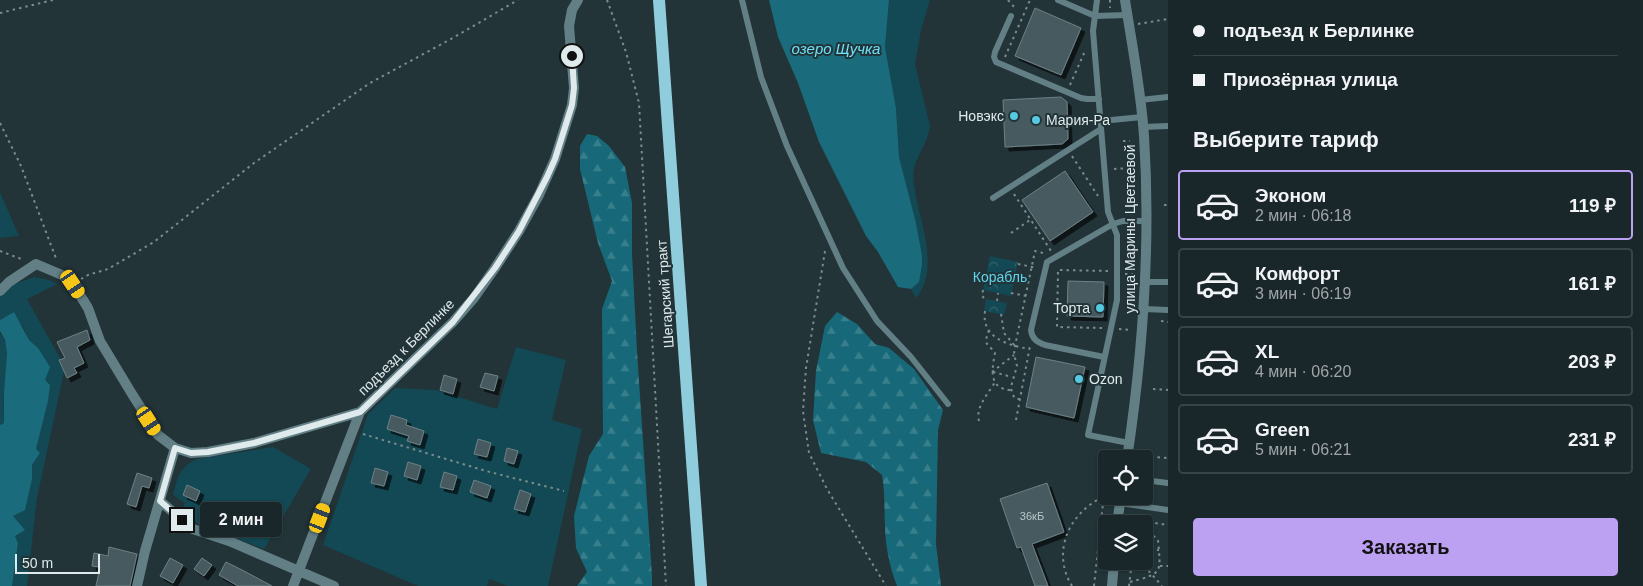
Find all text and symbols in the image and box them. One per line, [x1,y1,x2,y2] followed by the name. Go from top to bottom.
[1223,20,1414,41] text: подъезд к Берлинке
[792,40,880,57] water label: озеро Щучка
[561,45,583,67] route start
[1223,69,1398,90] text: Приозёрная улица
[958,108,1004,124] place label: Новэкс
[1008,110,1020,122] marker: Новэкс
[1046,112,1110,128] place label: Мария-Ра
[1030,114,1042,126] marker: Мария-Ра
[1193,127,1379,152] text: Выберите тариф
[1122,145,1138,313] street label: улица Марины Цветаевой
[1195,183,1240,228] icon: car
[1255,185,1326,206] text: Эконом
[1569,195,1616,216] text: 119 ₽
[1255,207,1351,224] text: 2 мин · 06:18
[653,239,677,349] street label: Шегарский тракт
[1195,261,1240,306] icon: car
[1255,263,1340,284] text: Комфорт
[58,267,87,301] car
[973,269,1027,285] park label: Корабль
[1568,273,1616,294] text: 161 ₽
[1255,285,1351,302] text: 3 мин · 06:19
[355,295,458,398] street label: подъезд к Берлинке
[1053,300,1090,316] place label: Торта
[1094,302,1106,314] marker: Торта
[1195,339,1240,384] icon: car
[1255,341,1279,362] text: XL
[1568,351,1616,372] text: 203 ₽
[1255,363,1351,380] text: 4 мин · 06:20
[1089,371,1122,387] place label: Ozon
[1073,373,1085,385] marker: Ozon
[134,404,163,438] car
[1195,417,1240,462] icon: car
[1255,419,1310,440] text: Green
[1568,429,1616,450] text: 231 ₽
[1255,441,1351,458] text: 5 мин · 06:21
[1098,450,1153,570] map controls
[1098,450,1153,505] button: locate
[307,501,332,535] car
[200,502,282,538] callout: 2 мин
[171,509,193,531] route end
[1020,510,1044,522] house number: 36кБ
[219,511,263,528] text: 2 мин
[1098,515,1153,570] button: layers
[1193,518,1618,576] button: Заказать
[15,551,100,574] scale bar
[22,555,53,571] text: 50 m

